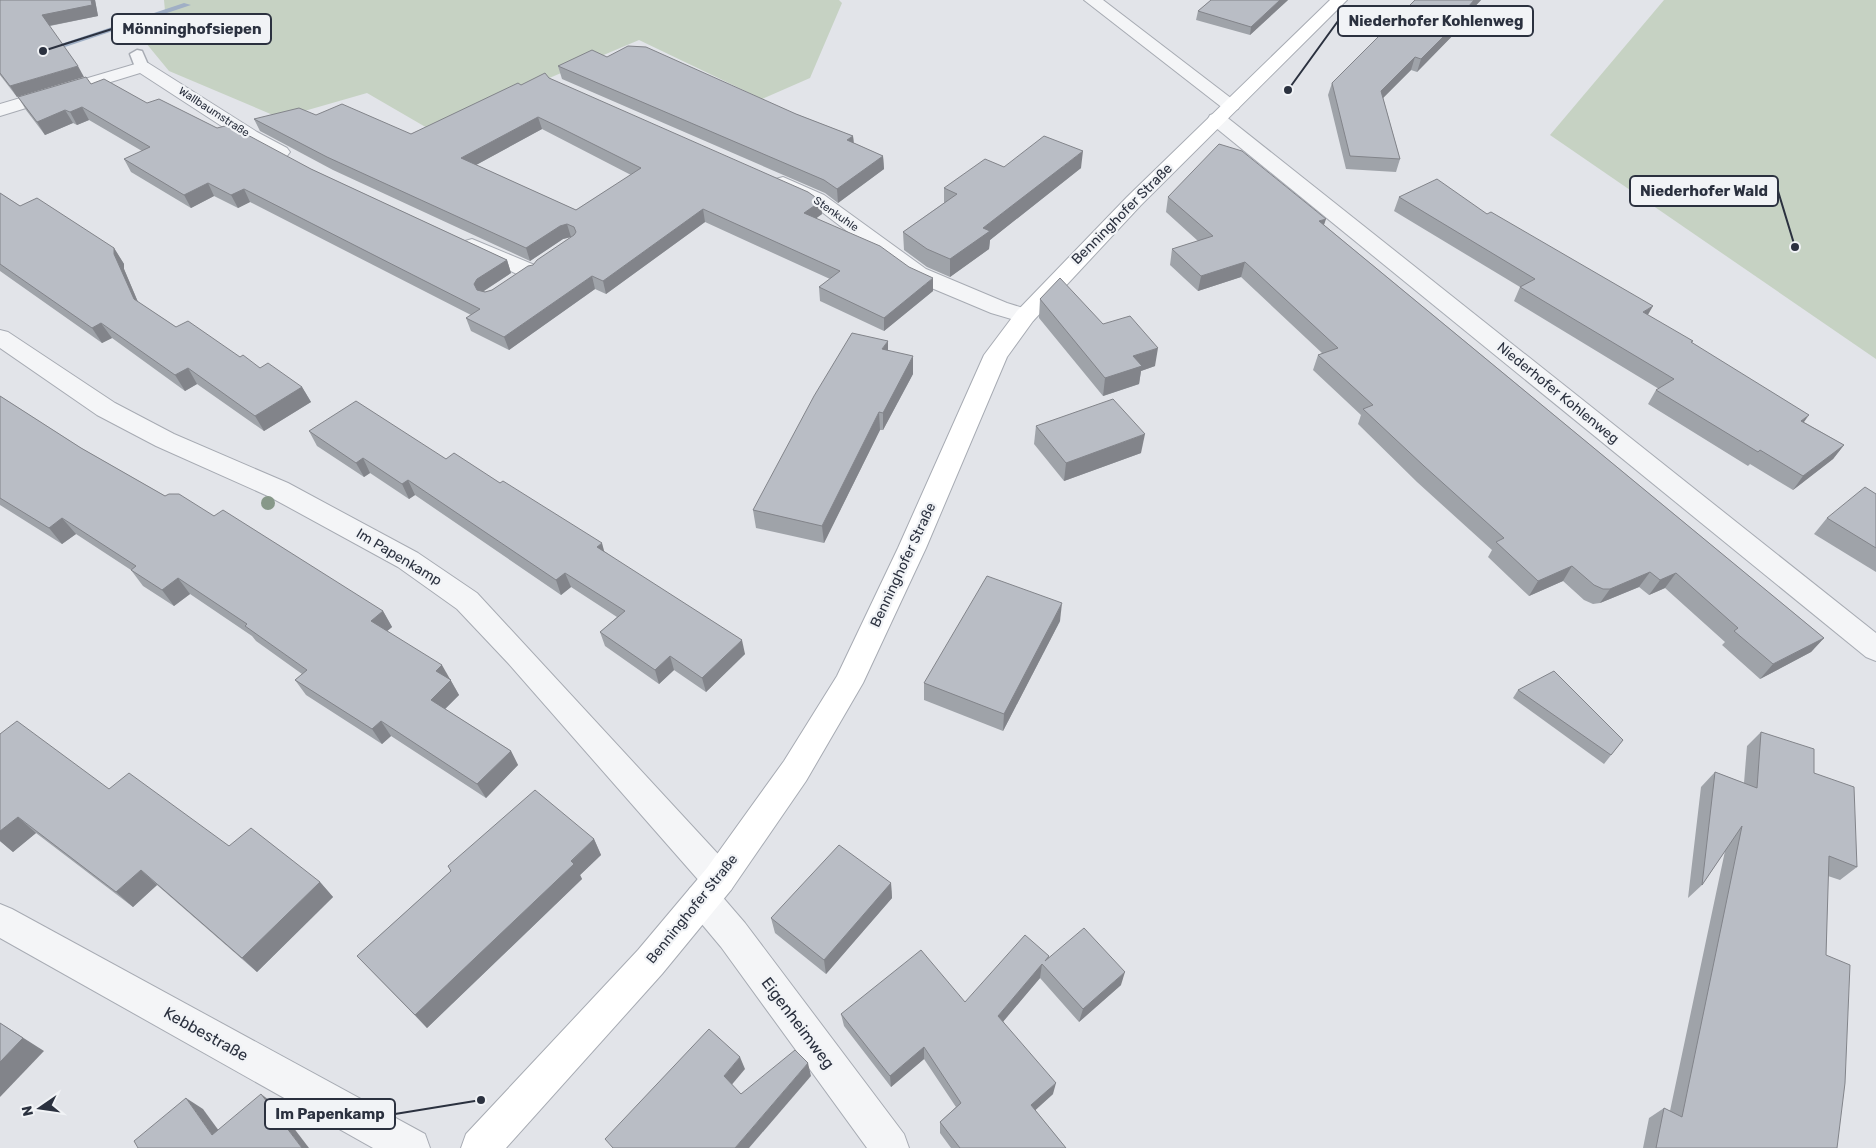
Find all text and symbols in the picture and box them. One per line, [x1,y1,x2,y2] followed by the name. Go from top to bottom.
[1338,6,1533,36] callout: Niederhofer Kohlenweg
[1348,12,1524,30] text: Niederhofer Kohlenweg
[112,14,271,44] callout: Mönninghofsiepen
[122,20,262,38] text: Mönninghofsiepen
[176,84,252,140] street label: Wallbaumstraße
[1068,160,1176,268] street label: Benninghofer Straße
[1630,176,1778,206] callout: Niederhofer Wald
[1640,182,1768,200] text: Niederhofer Wald
[811,194,861,234] street label: Stenkuhle
[1494,339,1622,447] street label: Niederhofer Kohlenweg
[867,500,939,630] street label: Benninghofer Straße
[353,525,445,589] street label: Im Papenkamp
[643,851,741,967] street label: Benninghofer Straße
[757,974,839,1072] street label: Eigenheimweg
[160,1003,252,1065] street label: Kebbestraße
[15,1083,65,1133] north arrow
[265,1099,395,1129] callout: Im Papenkamp
[18,1104,37,1118] text: N
[275,1105,385,1123] text: Im Papenkamp

